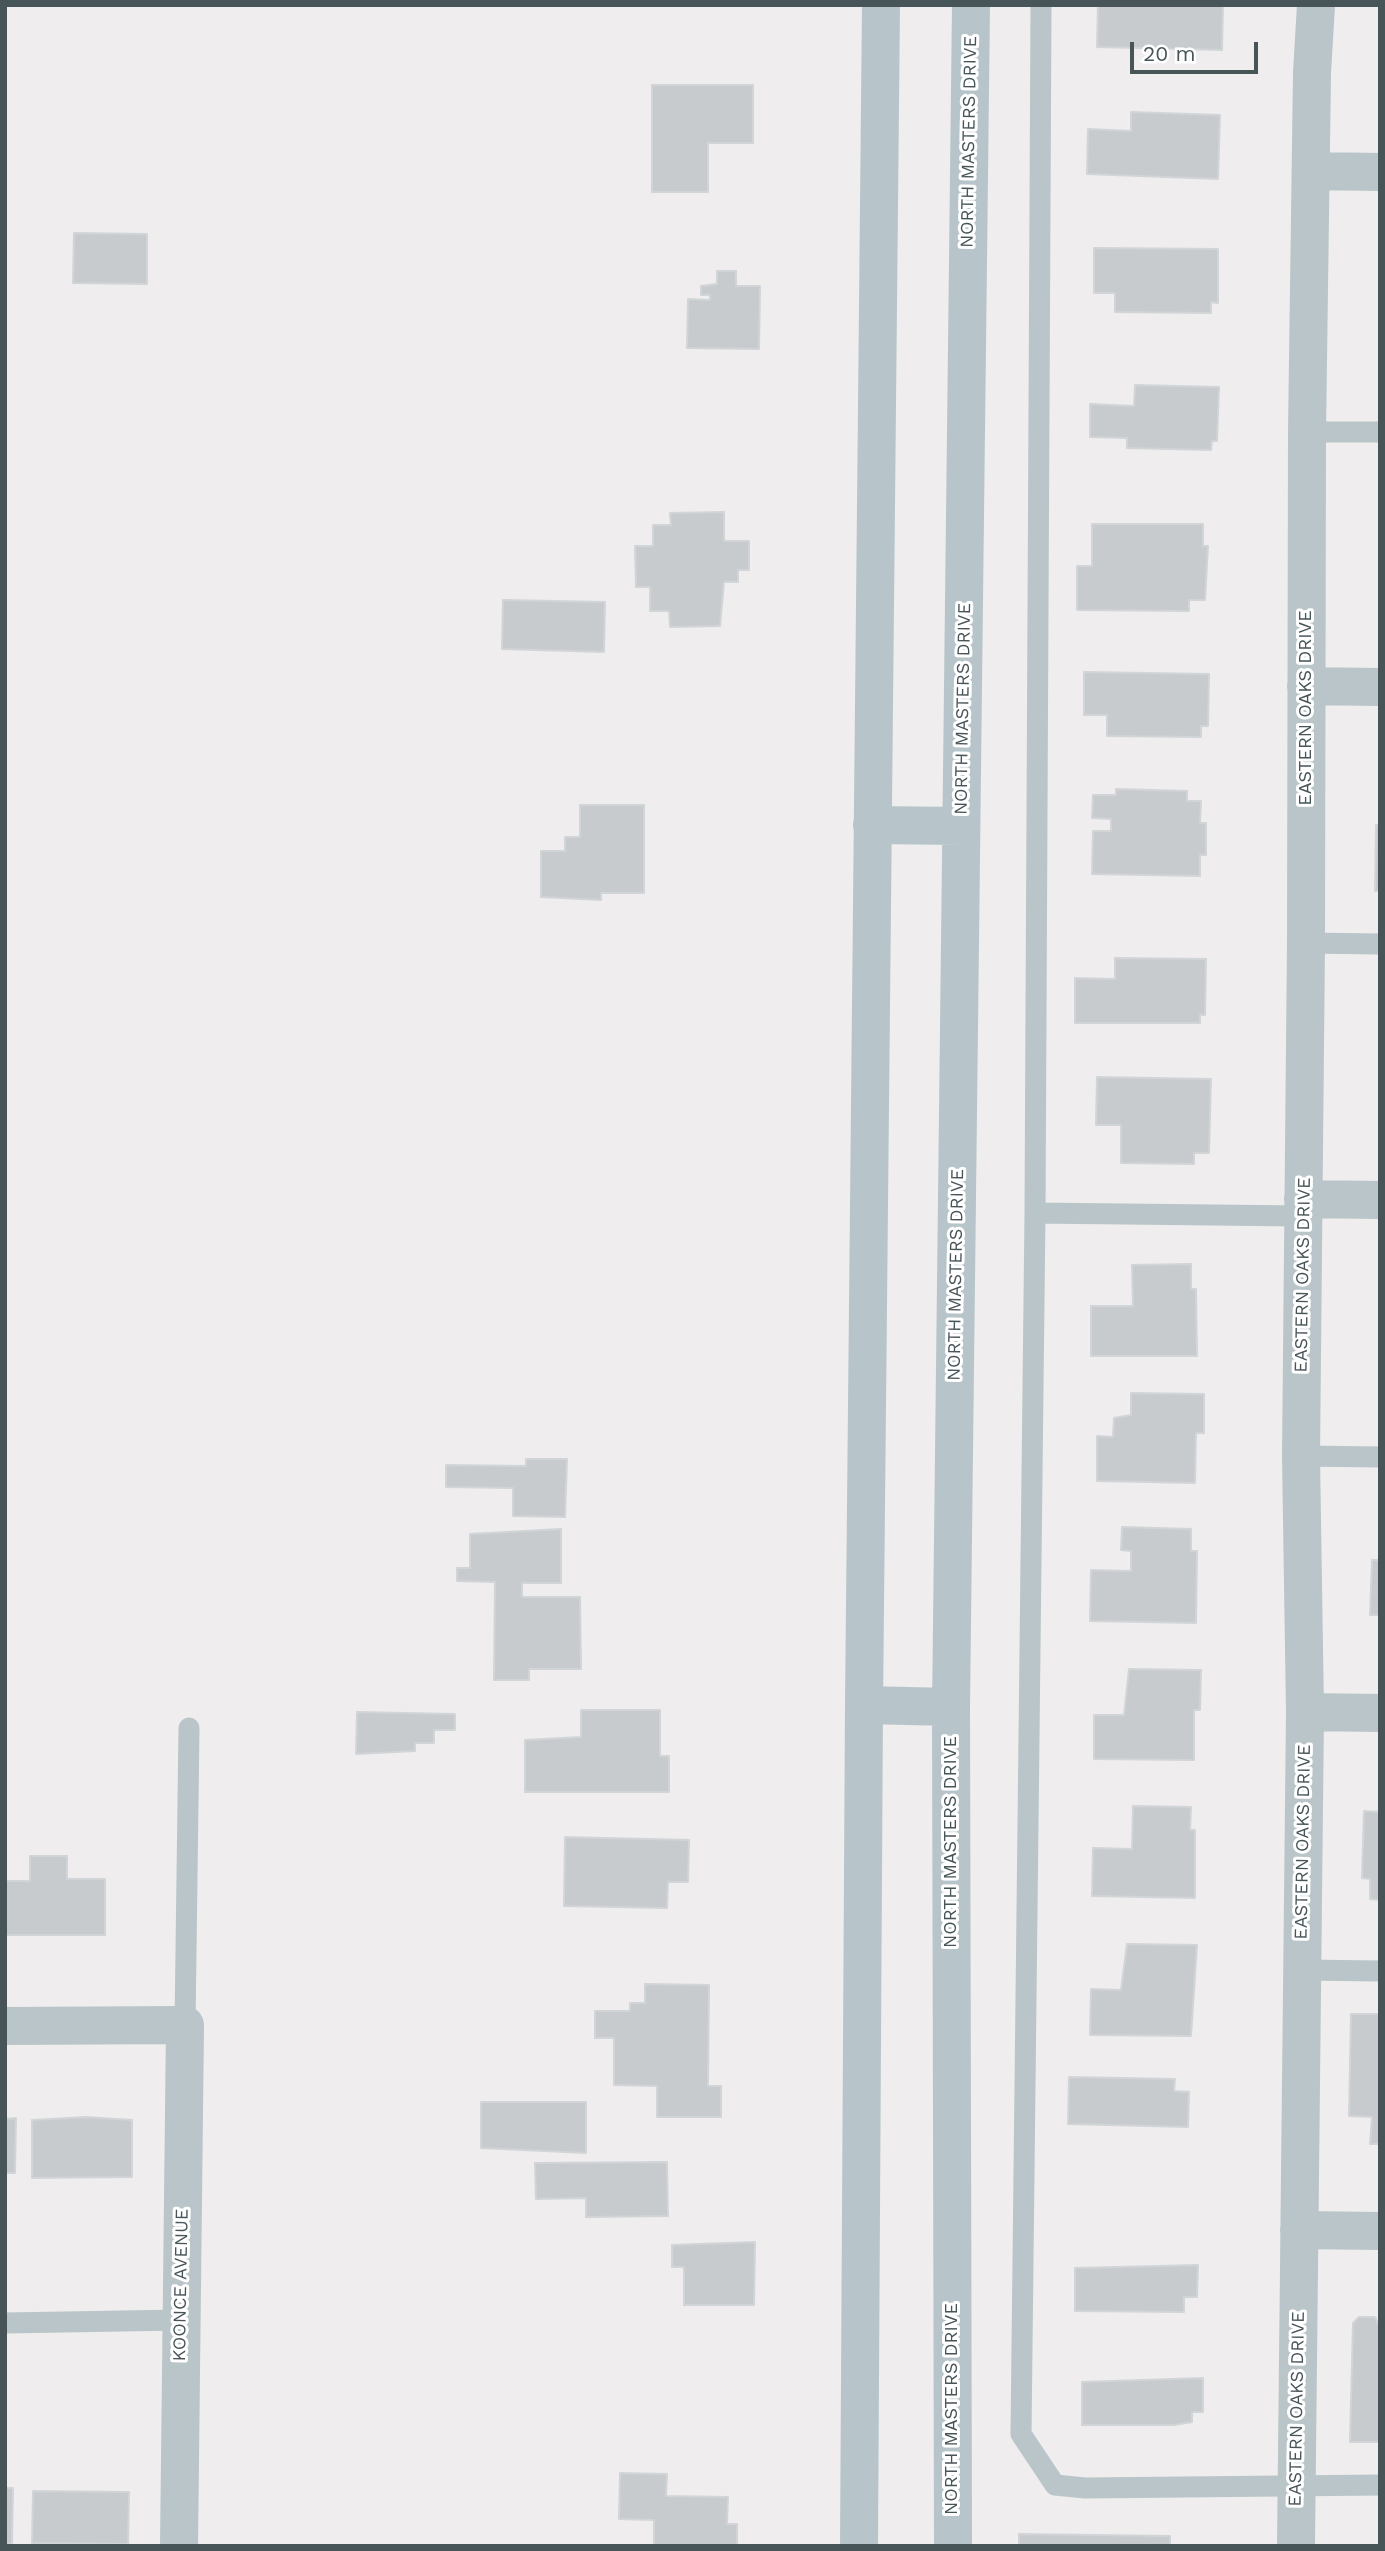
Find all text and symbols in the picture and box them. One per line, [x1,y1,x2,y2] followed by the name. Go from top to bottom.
[1133,28,1261,72] scale bar
[956,36,982,248] street label: NORTH MASTERS DRIVE
[1143,41,1195,66] text: 20 m
[950,603,976,815] street label: NORTH MASTERS DRIVE
[1295,610,1317,806] street label: EASTERN OAKS DRIVE
[943,1169,969,1381] street label: NORTH MASTERS DRIVE
[1290,1177,1316,1373] street label: EASTERN OAKS DRIVE
[940,1736,962,1948] street label: NORTH MASTERS DRIVE
[1290,1744,1316,1940] street label: EASTERN OAKS DRIVE
[169,2208,193,2362] street label: KOONCE AVENUE
[941,2303,963,2515] street label: NORTH MASTERS DRIVE
[1284,2311,1310,2507] street label: EASTERN OAKS DRIVE

